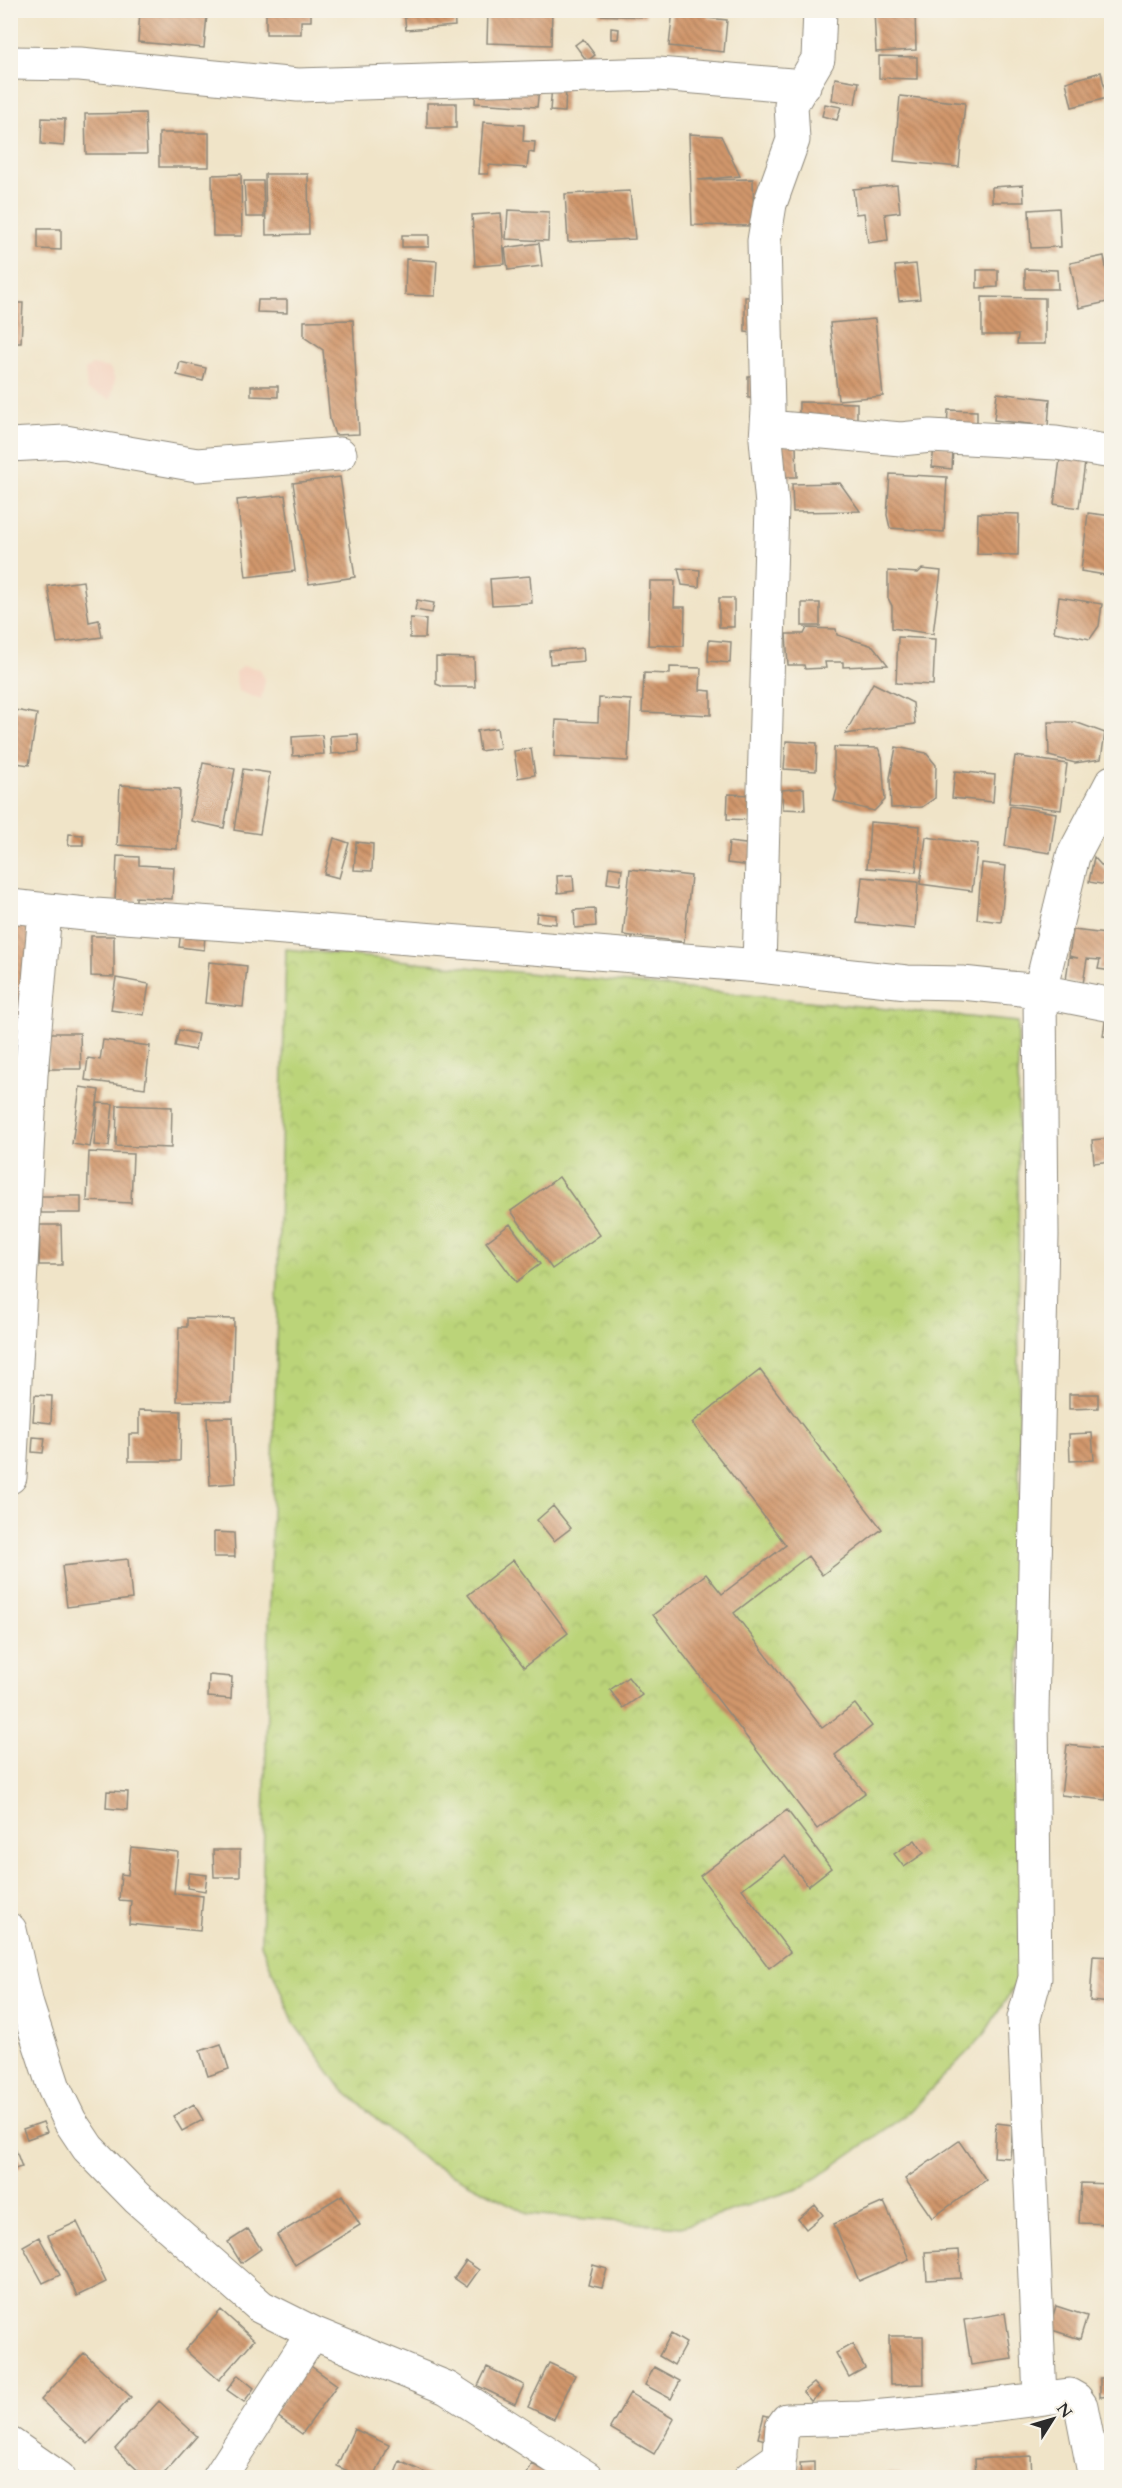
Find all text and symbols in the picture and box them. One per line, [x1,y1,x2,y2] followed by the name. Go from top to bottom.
[1023,2389,1083,2449] north arrow
[1051,2398,1077,2423] text: N

